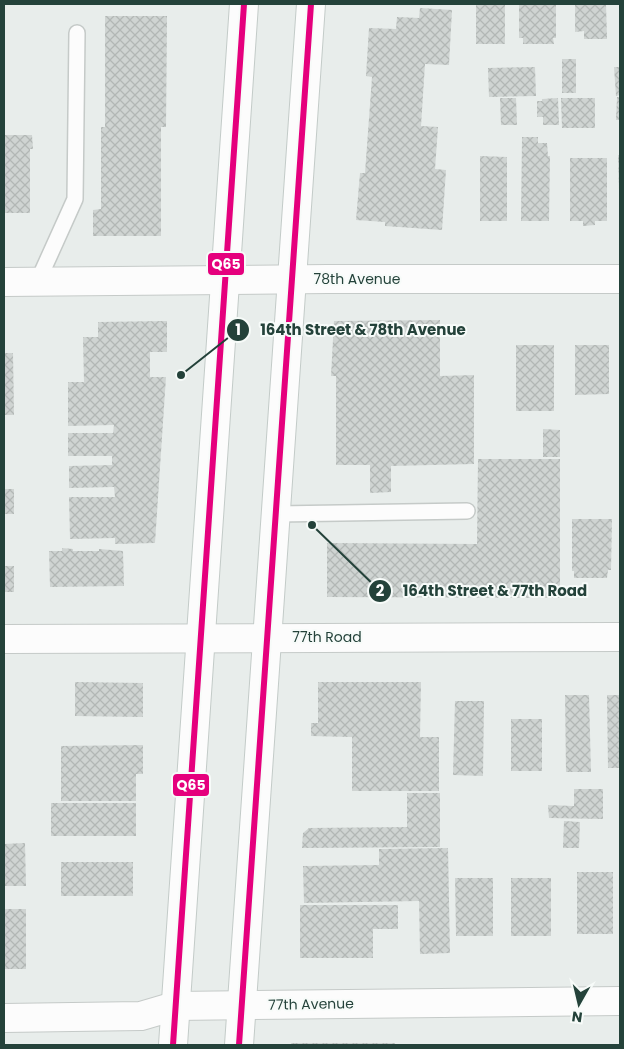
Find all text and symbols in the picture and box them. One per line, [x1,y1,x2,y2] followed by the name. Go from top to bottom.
[207,252,245,276] line badge: Q65
[211,254,241,274] text: Q65
[314,269,401,289] street label: 78th Avenue
[225,315,476,345] callout: 164th Street & 78th Avenue
[235,319,241,340] text: 1
[260,319,466,340] text: 164th Street & 78th Avenue
[367,576,597,606] callout: 164th Street & 77th Road
[376,580,385,601] text: 2
[403,580,587,601] text: 164th Street & 77th Road
[292,627,362,647] street label: 77th Road
[172,773,210,797] line badge: Q65
[176,775,206,795] text: Q65
[554,979,604,1029] north arrow
[268,993,354,1015] street label: 77th Avenue
[571,1006,584,1028] text: N

